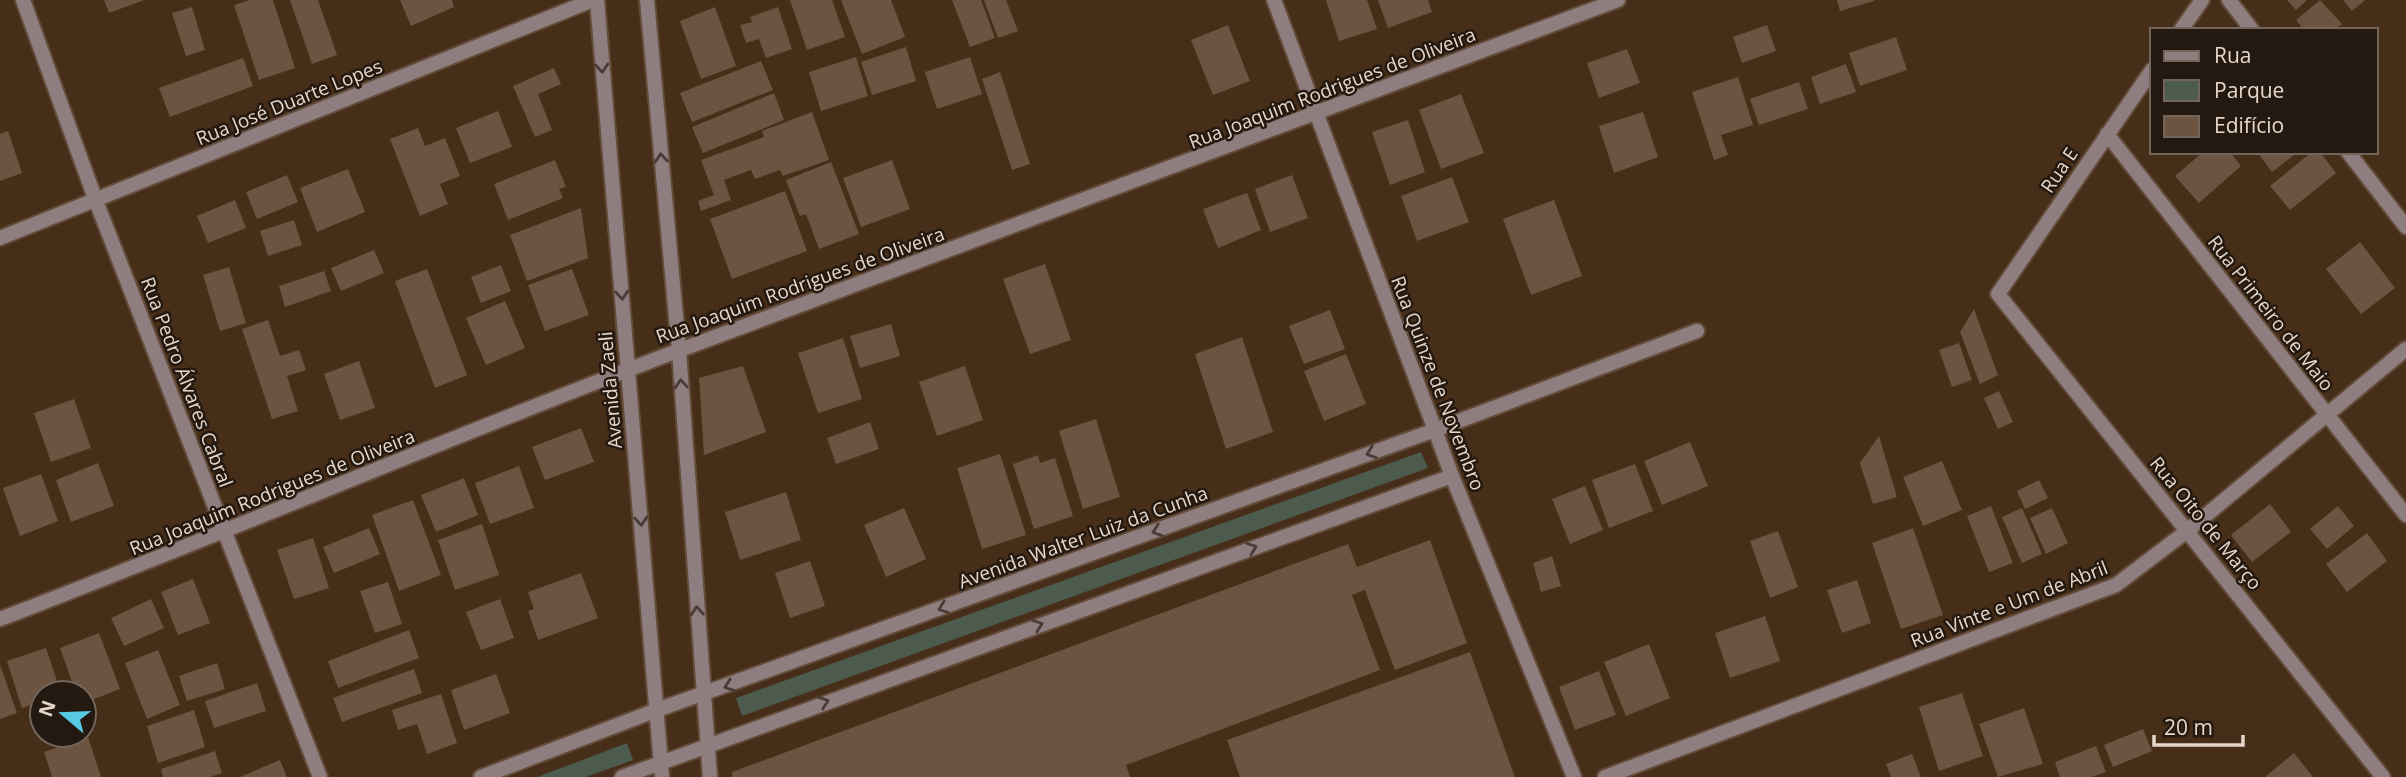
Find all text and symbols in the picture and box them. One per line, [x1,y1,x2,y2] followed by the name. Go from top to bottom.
[1185,21,1479,155] street label: Rua Joaquim Rodrigues de Oliveira
[2150,28,2378,154] legend
[2214,41,2252,69] text: Rua
[192,53,386,151] street label: Rua José Duarte Lopes
[594,63,609,74] one-way arrow
[2214,76,2284,104] text: Parque
[2214,111,2284,139] text: Edifício
[2034,142,2084,198] street label: Rua E
[654,152,669,163] one-way arrow
[652,221,948,349] street label: Rua Joaquim Rodrigues de Oliveira
[2202,230,2340,396] street label: Rua Primeiro de Maio
[1385,272,1491,494] street label: Rua Quinze de Novembro
[135,273,239,491] street label: Rua Pedro Álvares Cabral
[614,289,629,300] one-way arrow
[592,330,628,450] street label: Avenida Zaeli
[674,379,689,390] one-way arrow
[126,423,418,561] street label: Rua Joaquim Rodrigues de Oliveira
[1365,445,1377,459] one-way arrow
[2144,451,2268,595] street label: Rua Oito de Março
[955,480,1211,594] street label: Avenida Walter Luiz da Cunha
[633,516,648,527] one-way arrow
[1151,523,1163,537] one-way arrow
[1246,542,1258,556] one-way arrow
[1907,554,2111,654] street label: Rua Vinte e Um de Abril
[937,600,949,614] one-way arrow
[690,605,705,616] one-way arrow
[1032,620,1044,634] one-way arrow
[723,678,735,692] one-way arrow
[28,679,98,749] north arrow
[32,697,62,720] text: N
[818,697,830,711] one-way arrow
[2154,704,2243,748] scale bar
[2164,713,2213,741] text: 20 m

